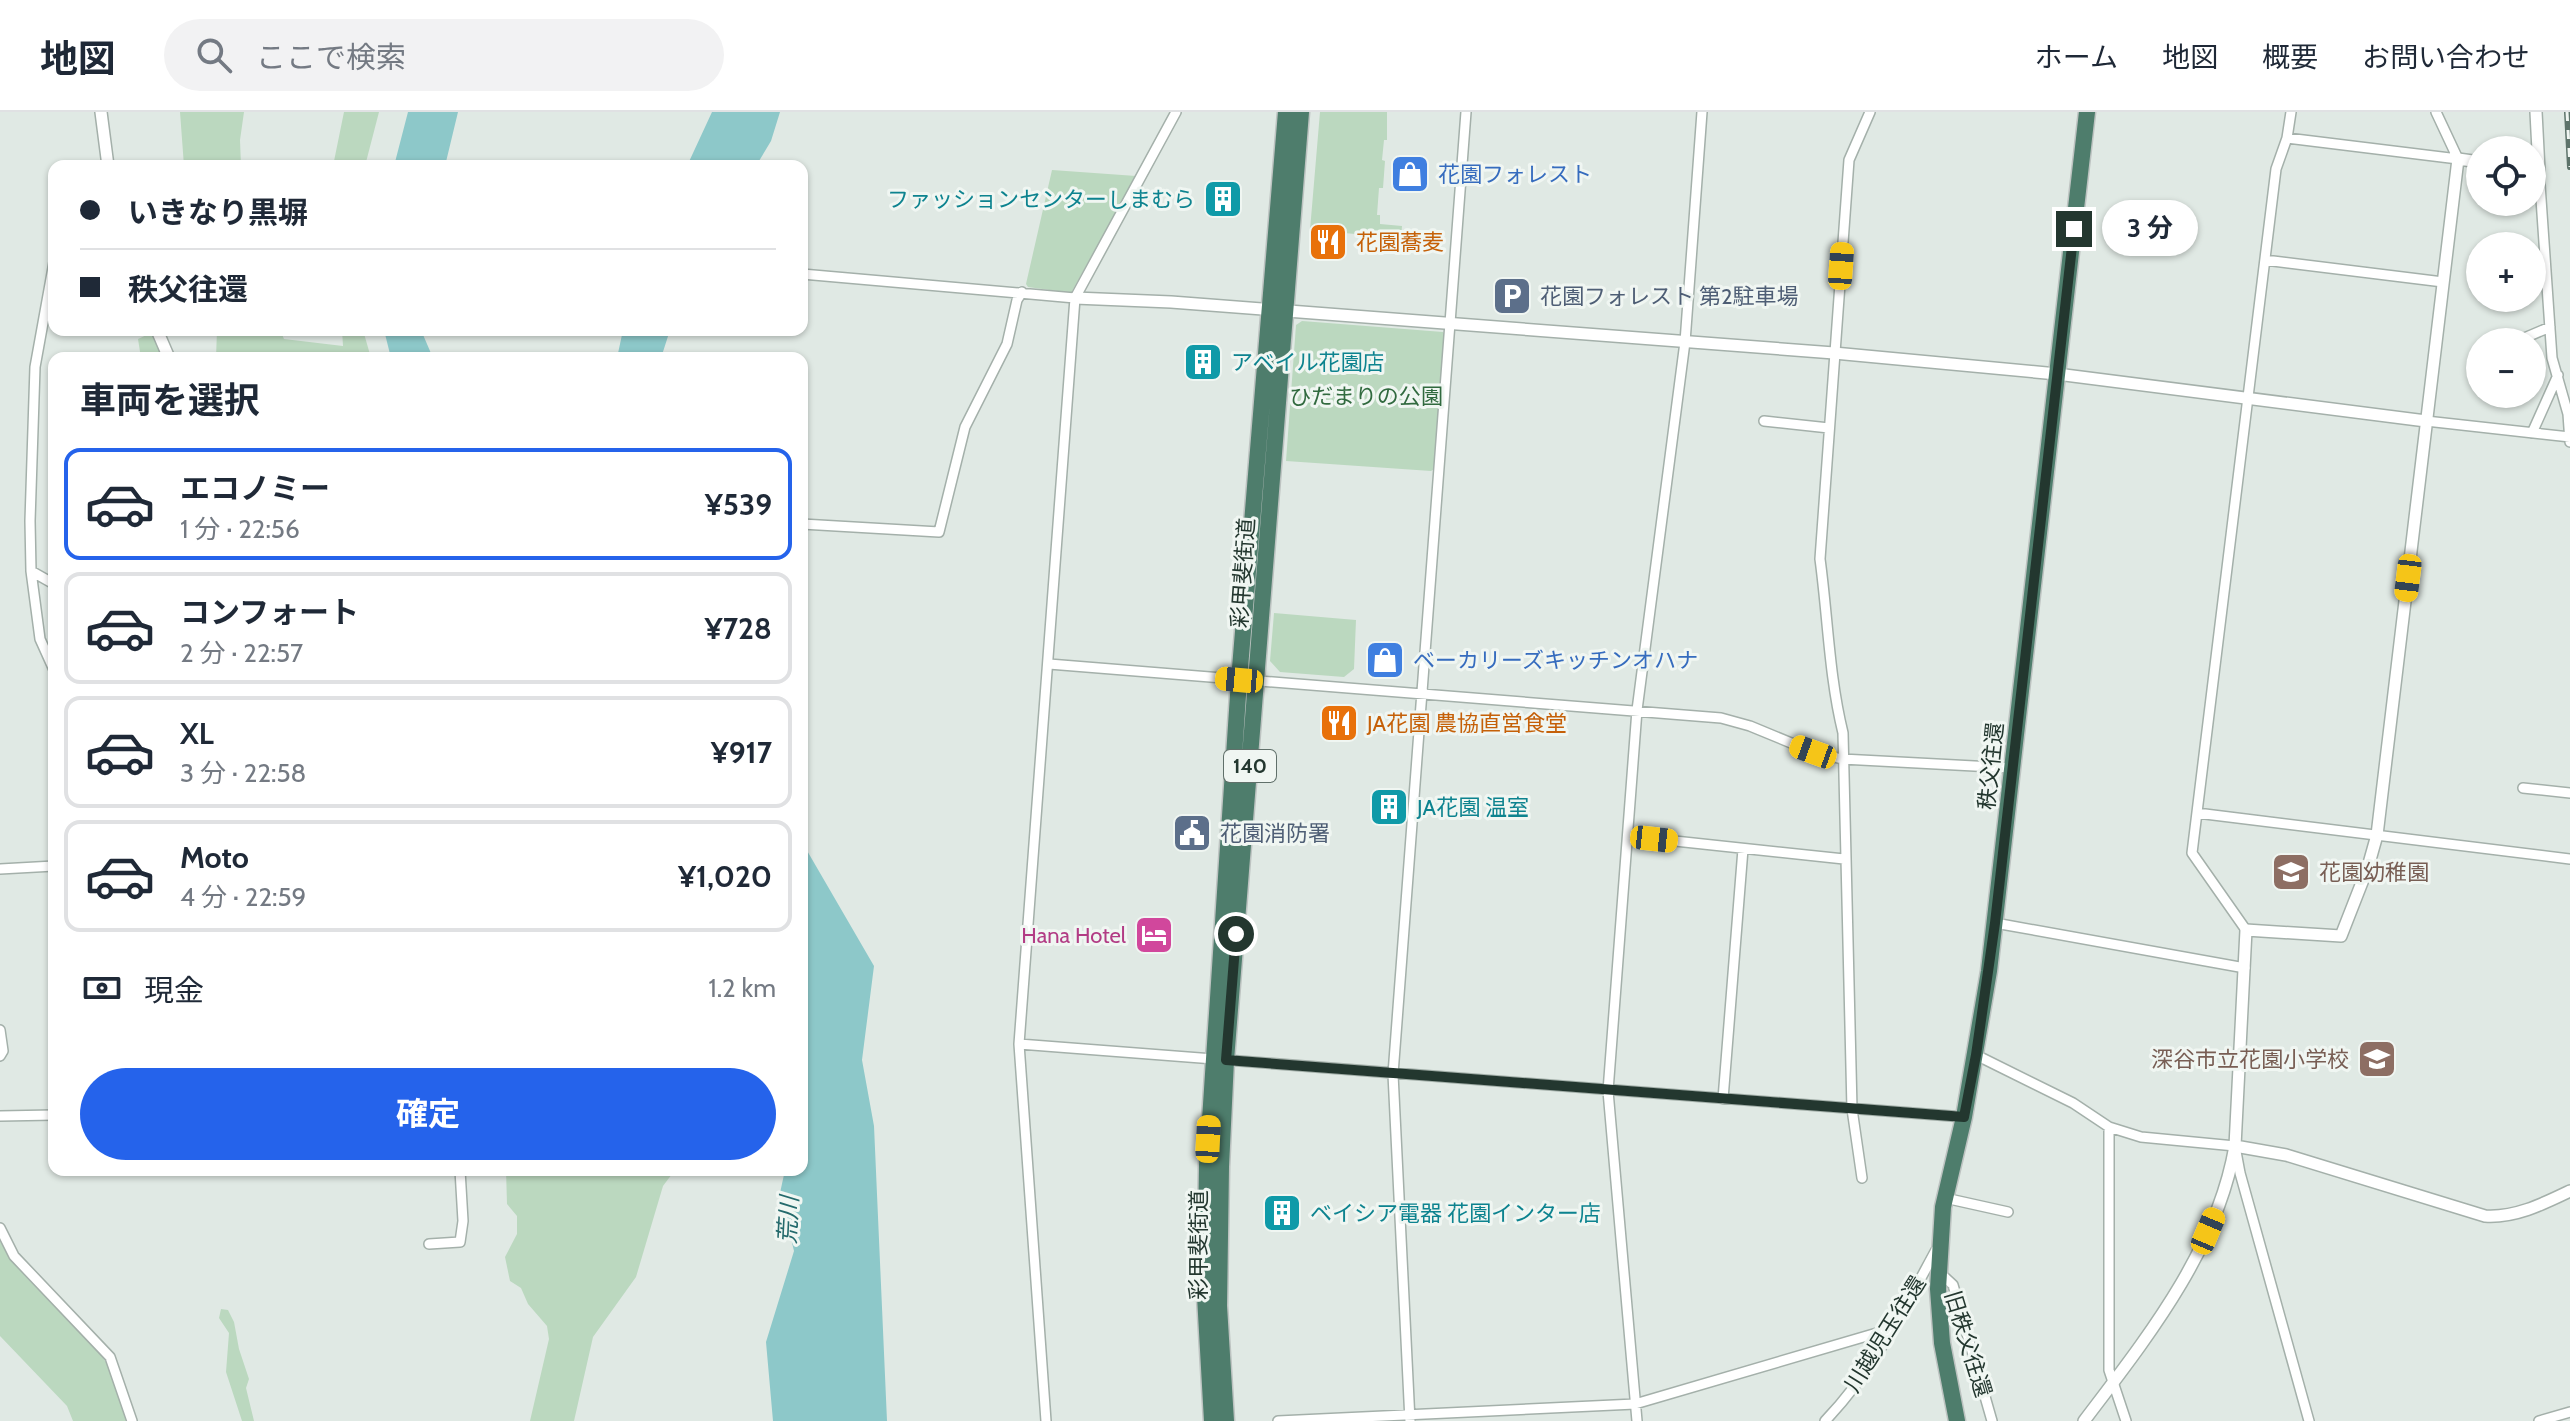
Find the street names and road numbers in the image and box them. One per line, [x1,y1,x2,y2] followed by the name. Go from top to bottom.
[1226,517,1260,629] street label: 彩甲斐街道
[1973,721,2009,811] street label: 秩父往還
[1224,750,1276,782] road number: 140
[1185,1190,1212,1300] street label: 彩甲斐街道
[1839,1271,1931,1397] street label: 川越児玉往還
[1939,1287,1997,1401] street label: 旧秩父往還

